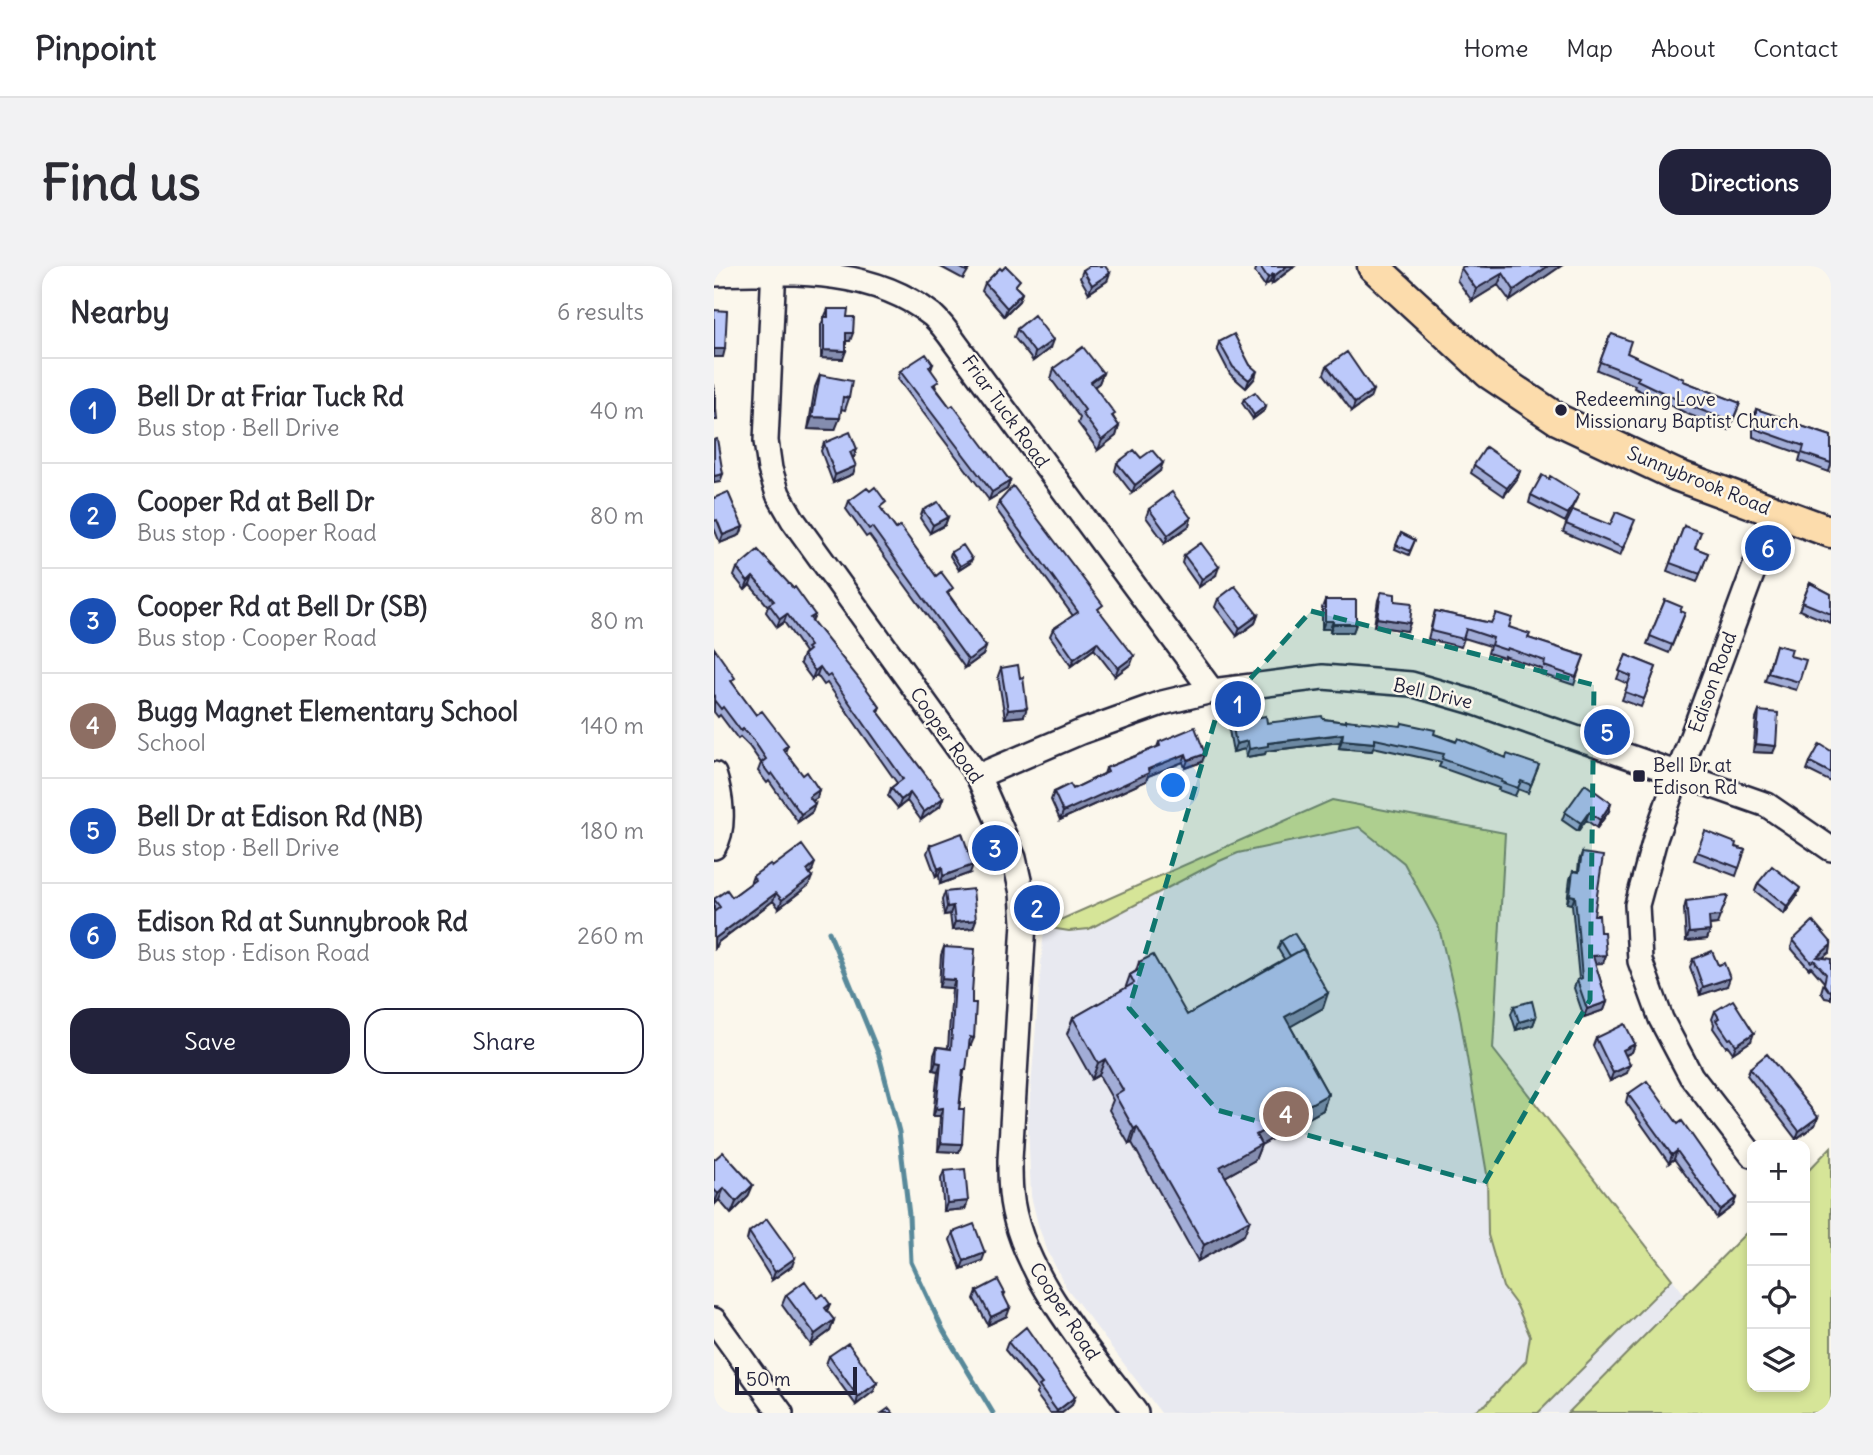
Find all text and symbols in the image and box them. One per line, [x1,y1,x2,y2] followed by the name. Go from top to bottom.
[35,27,156,69] text: Pinpoint
[1464,33,1528,63] text: Home
[1566,33,1613,63] text: Map
[1651,33,1715,63] text: About
[1753,33,1838,63] text: Contact
[1659,149,1831,215] button: Directions
[42,152,200,213] text: Find us
[70,293,170,331] text: Nearby
[557,297,644,326] text: 6 results
[957,350,1055,472] street label: Friar Tuck Road
[137,380,404,413] text: Bell Dr at Friar Tuck Rd
[1575,387,1799,433] place label: Redeeming Love Missionary Baptist Church
[88,396,98,425] text: 1
[590,396,644,425] text: 40 m
[1553,402,1569,418] marker: Redeeming Love Missionary Baptist Church
[137,413,339,442] text: Bus stop · Bell Drive
[1624,440,1774,520] street label: Sunnybrook Road
[137,485,374,518] text: Cooper Rd at Bell Dr
[87,501,99,530] text: 2
[590,501,644,530] text: 80 m
[137,518,377,547] text: Bus stop · Cooper Road
[1745,522,1791,574] pin: 6
[137,590,427,623] text: Cooper Rd at Bell Dr (SB)
[86,606,100,635] text: 3
[590,606,644,635] text: 80 m
[137,623,377,652] text: Bus stop · Cooper Road
[1683,628,1741,736] street label: Edison Road
[1391,672,1475,714] street label: Bell Drive
[1215,678,1261,730] pin: 1
[905,682,989,788] street label: Cooper Road
[137,695,518,728] text: Bugg Magnet Elementary School
[1584,706,1630,758] pin: 5
[86,711,100,740] text: 4
[581,711,644,740] text: 140 m
[137,728,206,757] text: School
[1653,753,1737,799] place label: Bell Dr at Edison Rd
[1156,768,1190,802] your location
[1631,768,1647,784] marker: Bell Dr at Edison Rd
[137,800,423,833] text: Bell Dr at Edison Rd (NB)
[86,816,100,845] text: 5
[581,816,644,845] text: 180 m
[972,822,1018,874] pin: 3
[137,833,339,862] text: Bus stop · Bell Drive
[1014,882,1060,934] pin: 2
[137,905,468,938] text: Edison Rd at Sunnybrook Rd
[86,921,100,950] text: 6
[577,921,644,950] text: 260 m
[137,938,370,967] text: Bus stop · Edison Road
[70,1008,350,1074] button: Save
[364,1008,644,1074] button: Share
[1263,1088,1309,1140] pin: 4
[1747,1140,1810,1392] map controls
[1747,1140,1810,1203] button: +
[1747,1203,1810,1266] button: −
[1025,1258,1105,1364] street label: Cooper Road
[1747,1266,1810,1329] button: locate
[1747,1329,1810,1392] button: layers
[735,1364,858,1396] scale bar
[746,1367,791,1391] text: 50 m

